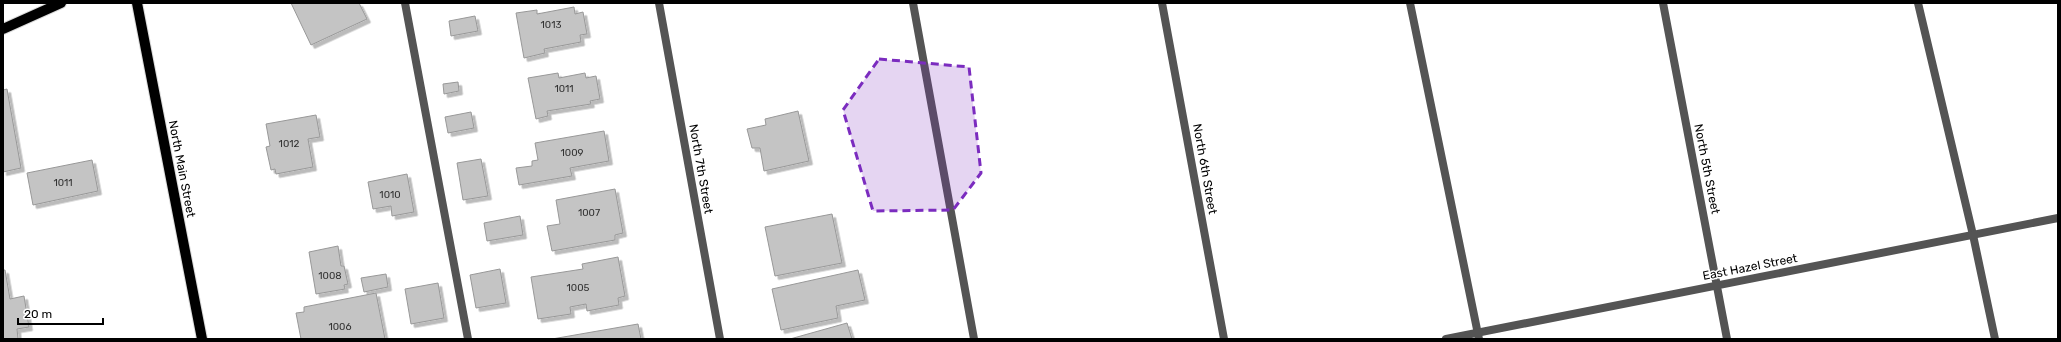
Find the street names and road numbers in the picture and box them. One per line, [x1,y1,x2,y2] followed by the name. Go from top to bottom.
[166,119,198,219] street label: North Main Street
[686,123,716,215] street label: North 7th Street
[1190,123,1220,216] street label: North 6th Street
[1691,123,1723,216] street label: North 5th Street
[1701,251,1799,283] street label: East Hazel Street

